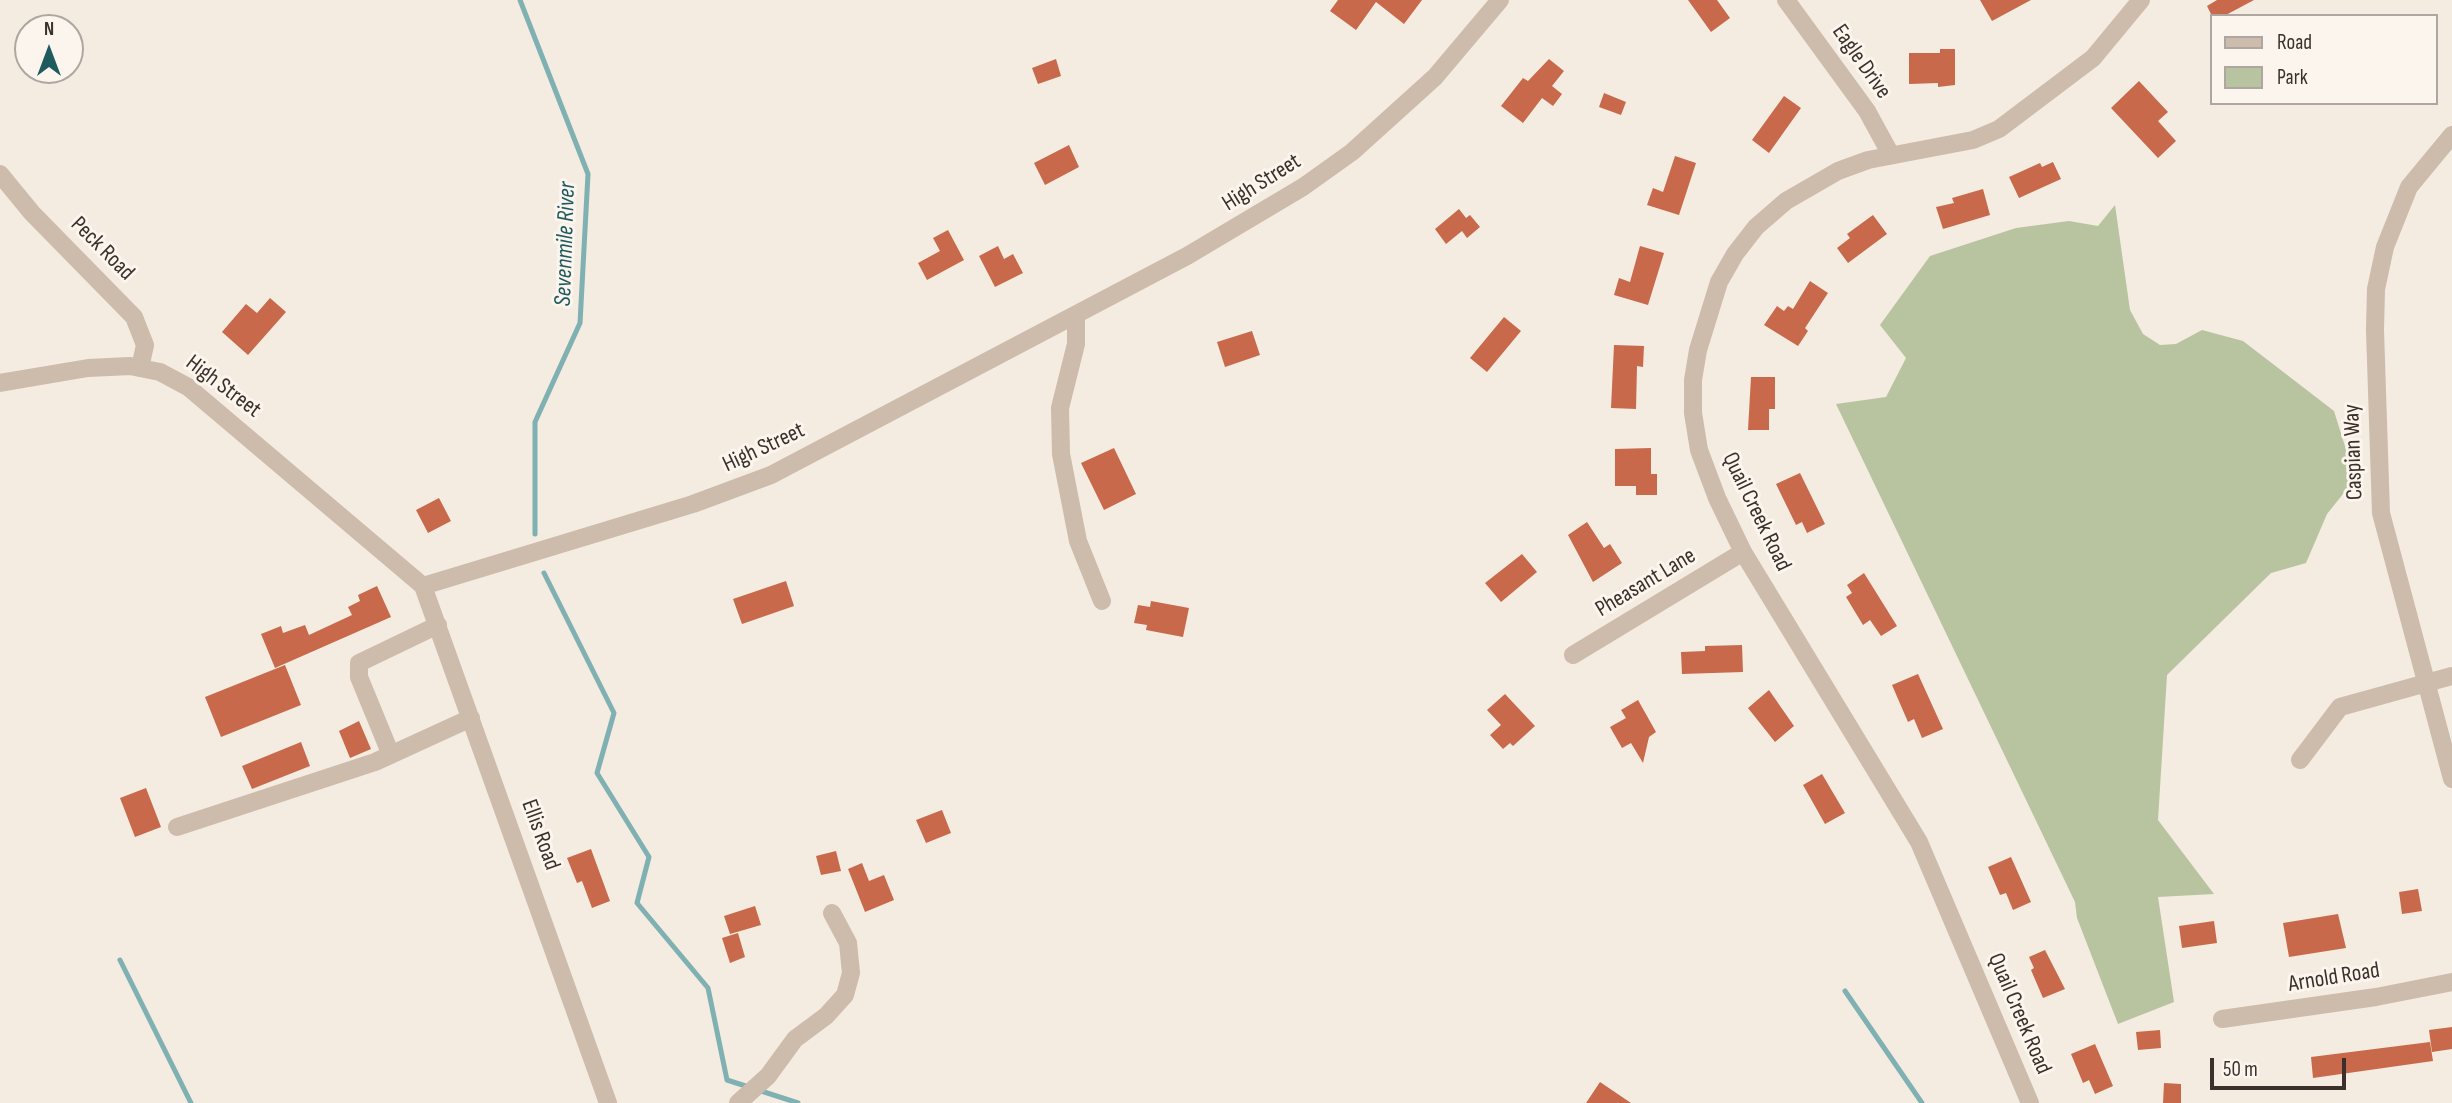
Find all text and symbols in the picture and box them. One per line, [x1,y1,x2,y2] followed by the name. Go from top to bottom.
[14,14,84,84] north arrow
[2210,14,2438,105] legend
[44,18,54,41] text: N
[1825,19,1897,105] street label: Eagle Drive
[2277,30,2312,55] text: Road
[2277,65,2308,90] text: Park
[1218,148,1306,218] street label: High Street
[549,181,583,307] water label: Sevenmile River
[64,211,140,287] street label: Peck Road
[180,350,266,424] street label: High Street
[2339,404,2369,500] street label: Caspian Way
[719,417,809,479] street label: High Street
[1715,448,1797,576] street label: Quail Creek Road
[1591,542,1701,624] street label: Pheasant Lane
[515,796,565,874] street label: Ellis Road
[1981,949,2057,1079] street label: Quail Creek Road
[2286,957,2382,999] street label: Arnold Road
[2214,1044,2350,1088] scale bar
[2223,1057,2258,1082] text: 50 m

